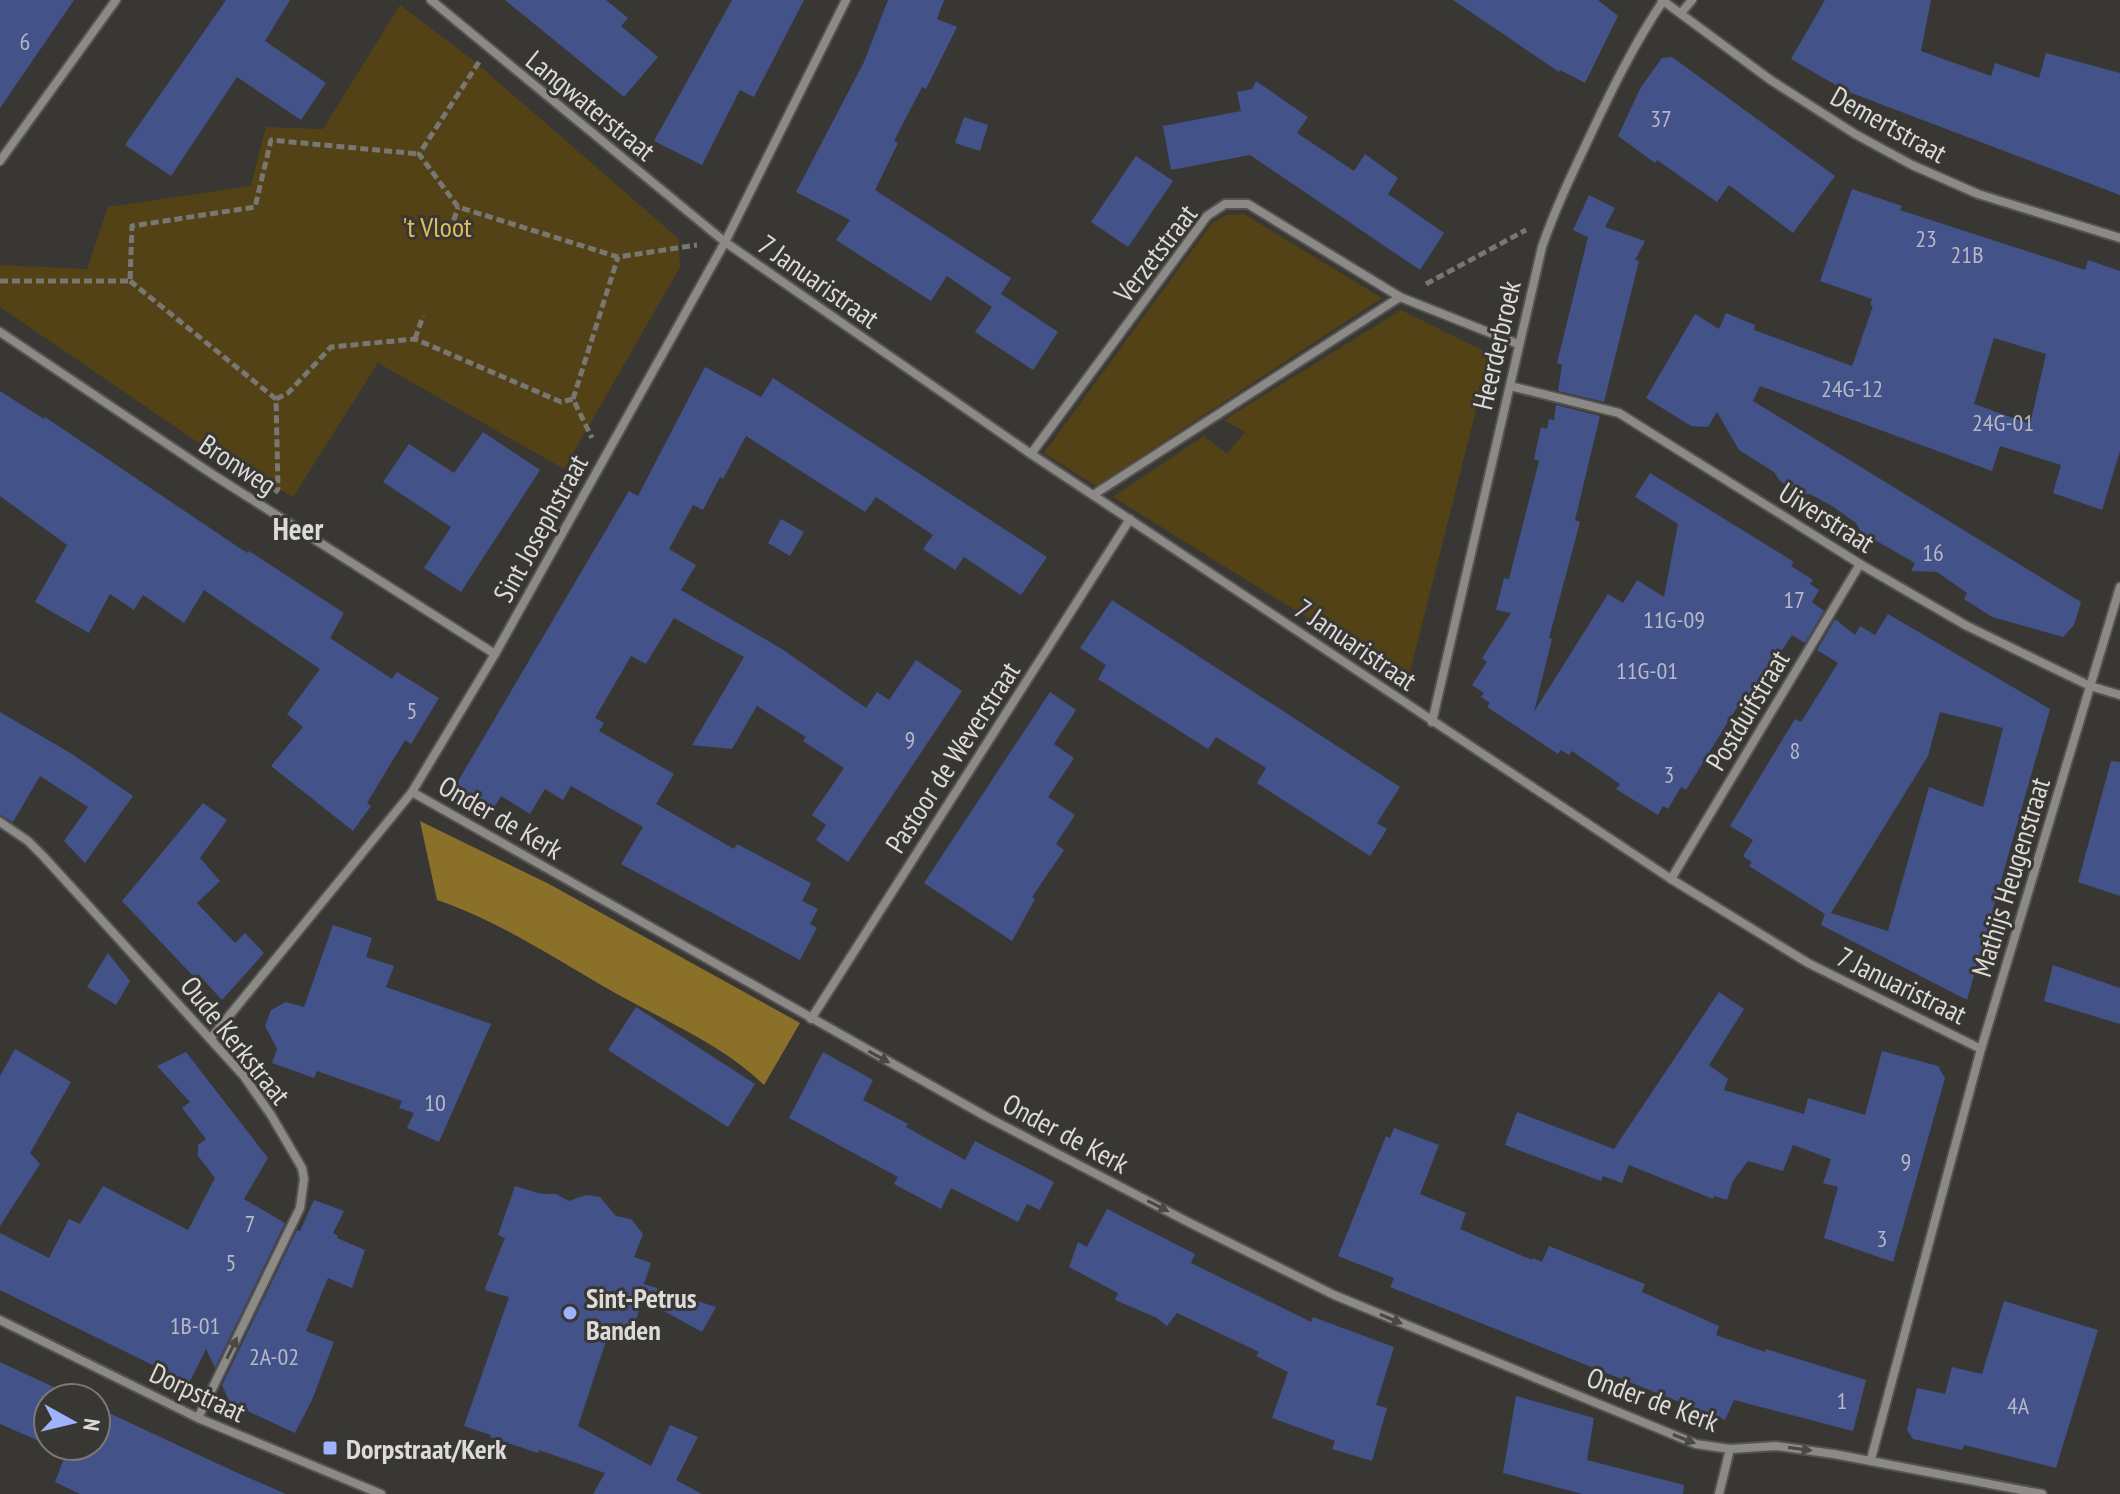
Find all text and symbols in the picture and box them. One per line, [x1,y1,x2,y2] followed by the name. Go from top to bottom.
[20,26,30,57] house number: 6
[519,41,664,169] street label: Langwaterstraat
[1824,77,1954,171] street label: Demertstraat
[1650,103,1672,134] house number: 37
[1104,196,1205,310] street label: Verzetstraat
[402,208,472,245] park label: 't Vloot
[1915,223,1937,254] house number: 23
[751,226,887,336] street label: 7 Januaristraat
[1951,239,1983,270] house number: 21B
[1463,277,1529,413] street label: Heerderbroek
[1821,373,1883,404] house number: 24G-12
[1972,407,2034,438] house number: 24G-01
[192,425,284,503] street label: Bronweg
[484,447,596,608] street label: Sint Josephstraat
[1772,473,1882,561] street label: Uiverstraat
[273,509,323,548] district label: Heer
[1922,537,1944,568] house number: 16
[1783,584,1805,615] house number: 17
[1288,590,1424,699] street label: 7 Januaristraat
[1643,604,1705,635] house number: 11G-09
[1697,643,1797,777] street label: Postduifstraat
[876,654,1028,860] street label: Pastoor de Weverstraat
[1616,655,1678,686] house number: 11G-01
[407,695,417,726] house number: 5
[905,724,915,755] house number: 9
[1790,735,1800,766] house number: 8
[1664,759,1674,790] house number: 3
[432,767,570,867] street label: Onder de Kerk
[1962,773,2058,981] street label: Mathijs Heugenstraat
[1831,938,1973,1032] street label: 7 Januaristraat
[173,968,299,1112] street label: Oude Kerkstraat
[868,1050,890,1064] one-way arrow
[997,1084,1135,1182] street label: Onder de Kerk
[424,1087,446,1118] house number: 10
[1901,1146,1911,1177] house number: 9
[1146,1199,1169,1212] one-way arrow
[245,1208,255,1239] house number: 7
[1877,1223,1887,1254] house number: 3
[226,1247,236,1278] house number: 5
[586,1279,697,1348] place label: Sint-Petrus Banden
[561,1304,579,1322] marker: Sint-Petrus Banden
[170,1310,220,1341] house number: 1B-01
[1379,1313,1403,1326] one-way arrow
[225,1337,239,1360] one-way arrow
[249,1341,299,1372] house number: 2A-02
[144,1354,252,1430] street label: Dorpstraat
[1582,1358,1724,1440] street label: Onder de Kerk
[32,1382,112,1462] north arrow
[1837,1385,1847,1416] house number: 1
[2007,1390,2030,1421] house number: 4A
[77,1417,106,1433] text: N
[346,1430,507,1467] place label: Dorpstraat/Kerk
[1672,1432,1696,1445] one-way arrow
[321,1439,339,1457] marker: Dorpstraat/Kerk
[1788,1443,1813,1456] one-way arrow

